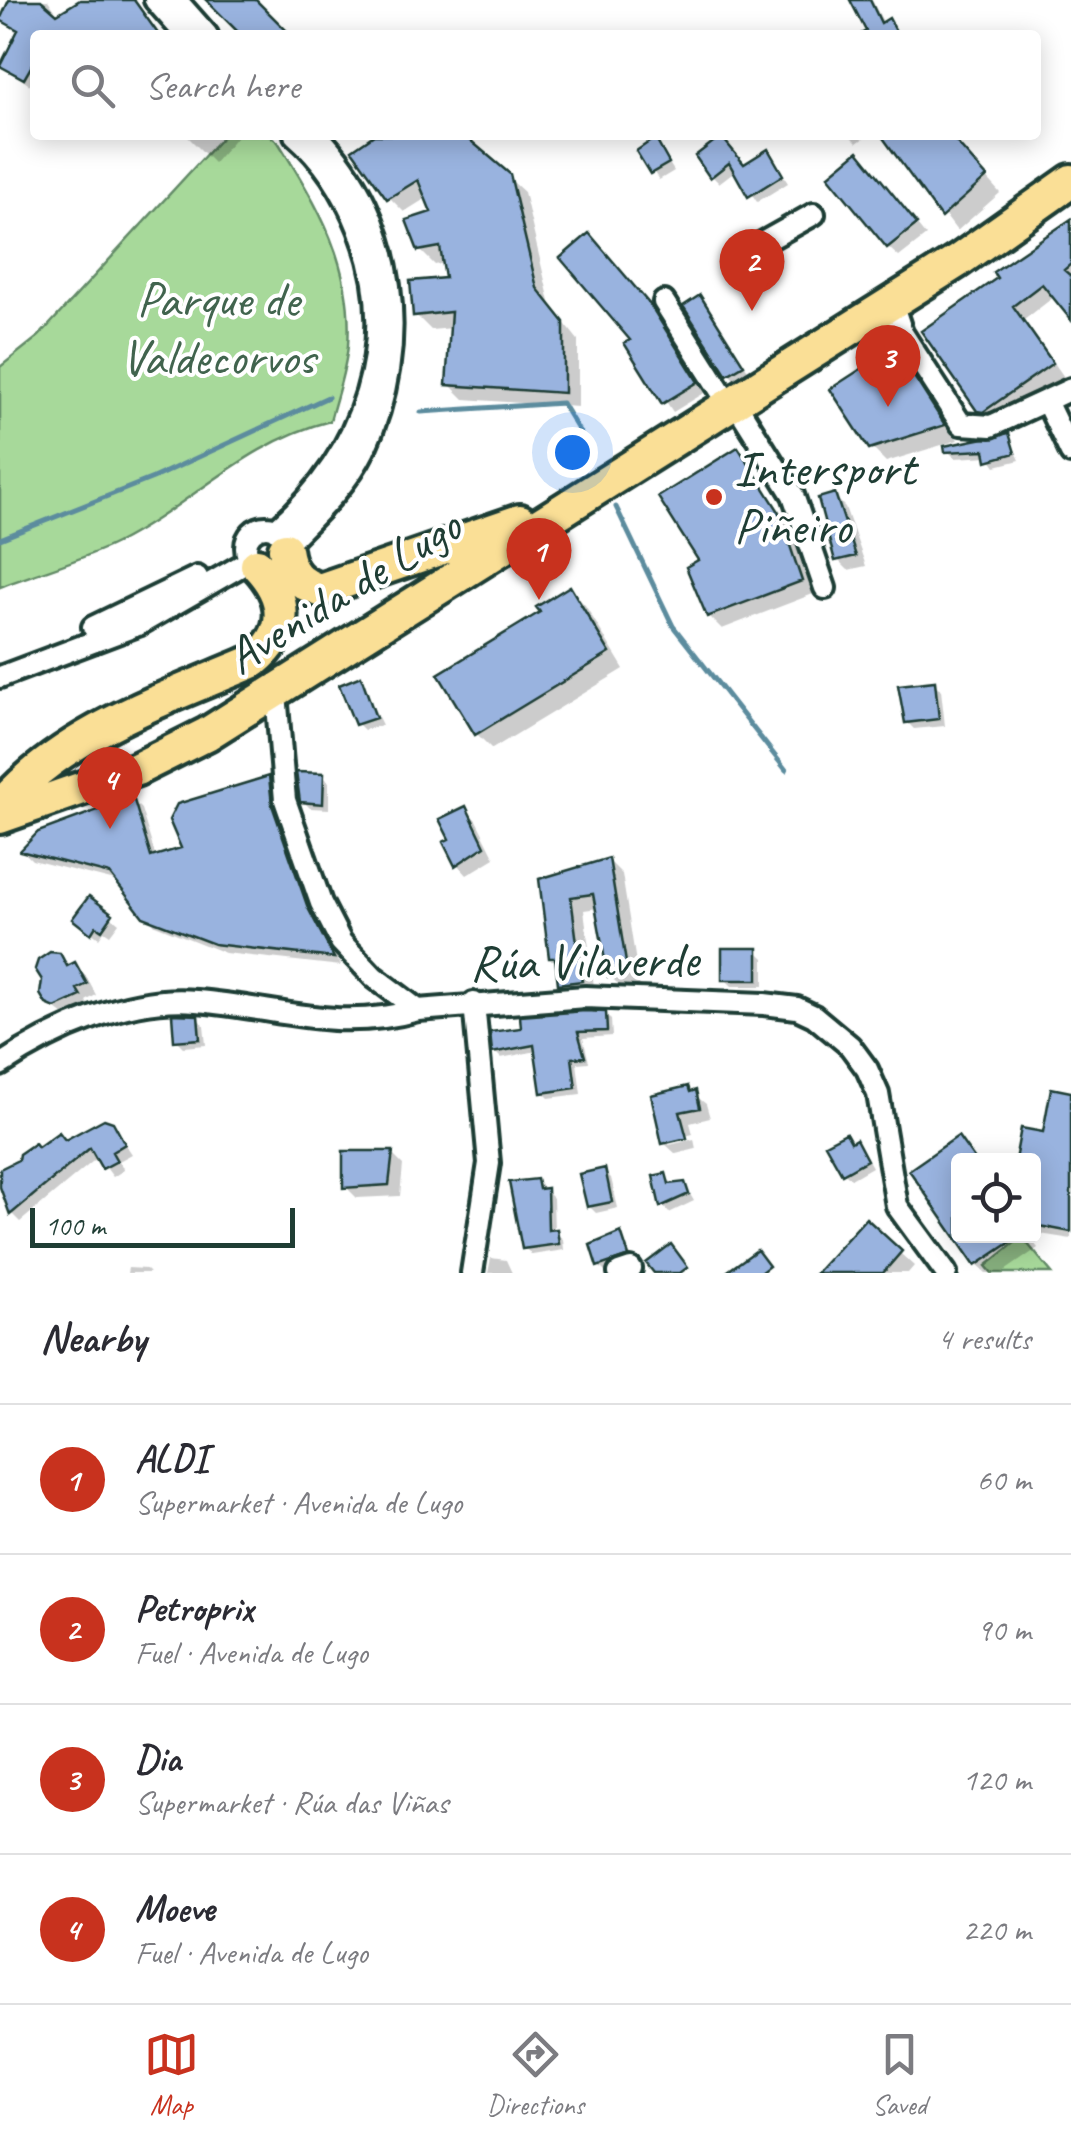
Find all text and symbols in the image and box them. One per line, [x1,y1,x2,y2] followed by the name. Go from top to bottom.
[30,30,1041,140] search box
[65,58,120,113] icon: search
[145,62,300,109] text: Search here
[720,228,784,311] pin: 2
[121,268,319,389] park label: Parque de Valdecorvos
[856,324,920,407] pin: 3
[547,427,598,478] your location
[734,437,919,558] place label: Intersport Piñeiro
[703,486,725,508] marker: Intersport Piñeiro
[214,493,474,688] street label: Avenida de Lugo
[506,518,572,600] pin: 1
[78,746,142,829] pin: 4
[469,927,702,994] street label: Rúa Vilaverde
[951,1153,1041,1243] map controls
[951,1153,1041,1243] button: locate
[30,1203,295,1248] scale bar
[45,1208,105,1243] text: 100 m
[40,1312,146,1365] text: Nearby
[937,1318,1031,1359] text: 4 results
[135,1435,208,1482] text: ALDI
[65,1459,80,1500] text: 1
[977,1459,1031,1500] text: 60 m
[135,1482,462,1523] text: Supermarket · Avenida de Lugo
[135,1585,253,1632] text: Petroprix
[65,1609,80,1650] text: 2
[977,1609,1031,1650] text: 90 m
[135,1632,368,1673] text: Fuel · Avenida de Lugo
[135,1735,181,1782] text: Dia
[65,1759,80,1800] text: 3
[962,1759,1031,1800] text: 120 m
[135,1782,448,1823] text: Supermarket · Rúa das Viñas
[135,1885,214,1932] text: Moeve
[65,1909,80,1950] text: 4
[962,1909,1031,1950] text: 220 m
[135,1932,368,1973] text: Fuel · Avenida de Lugo
[144,2027,199,2122] tab: Map
[487,2027,584,2122] tab: Directions
[872,2027,927,2122] tab: Saved

